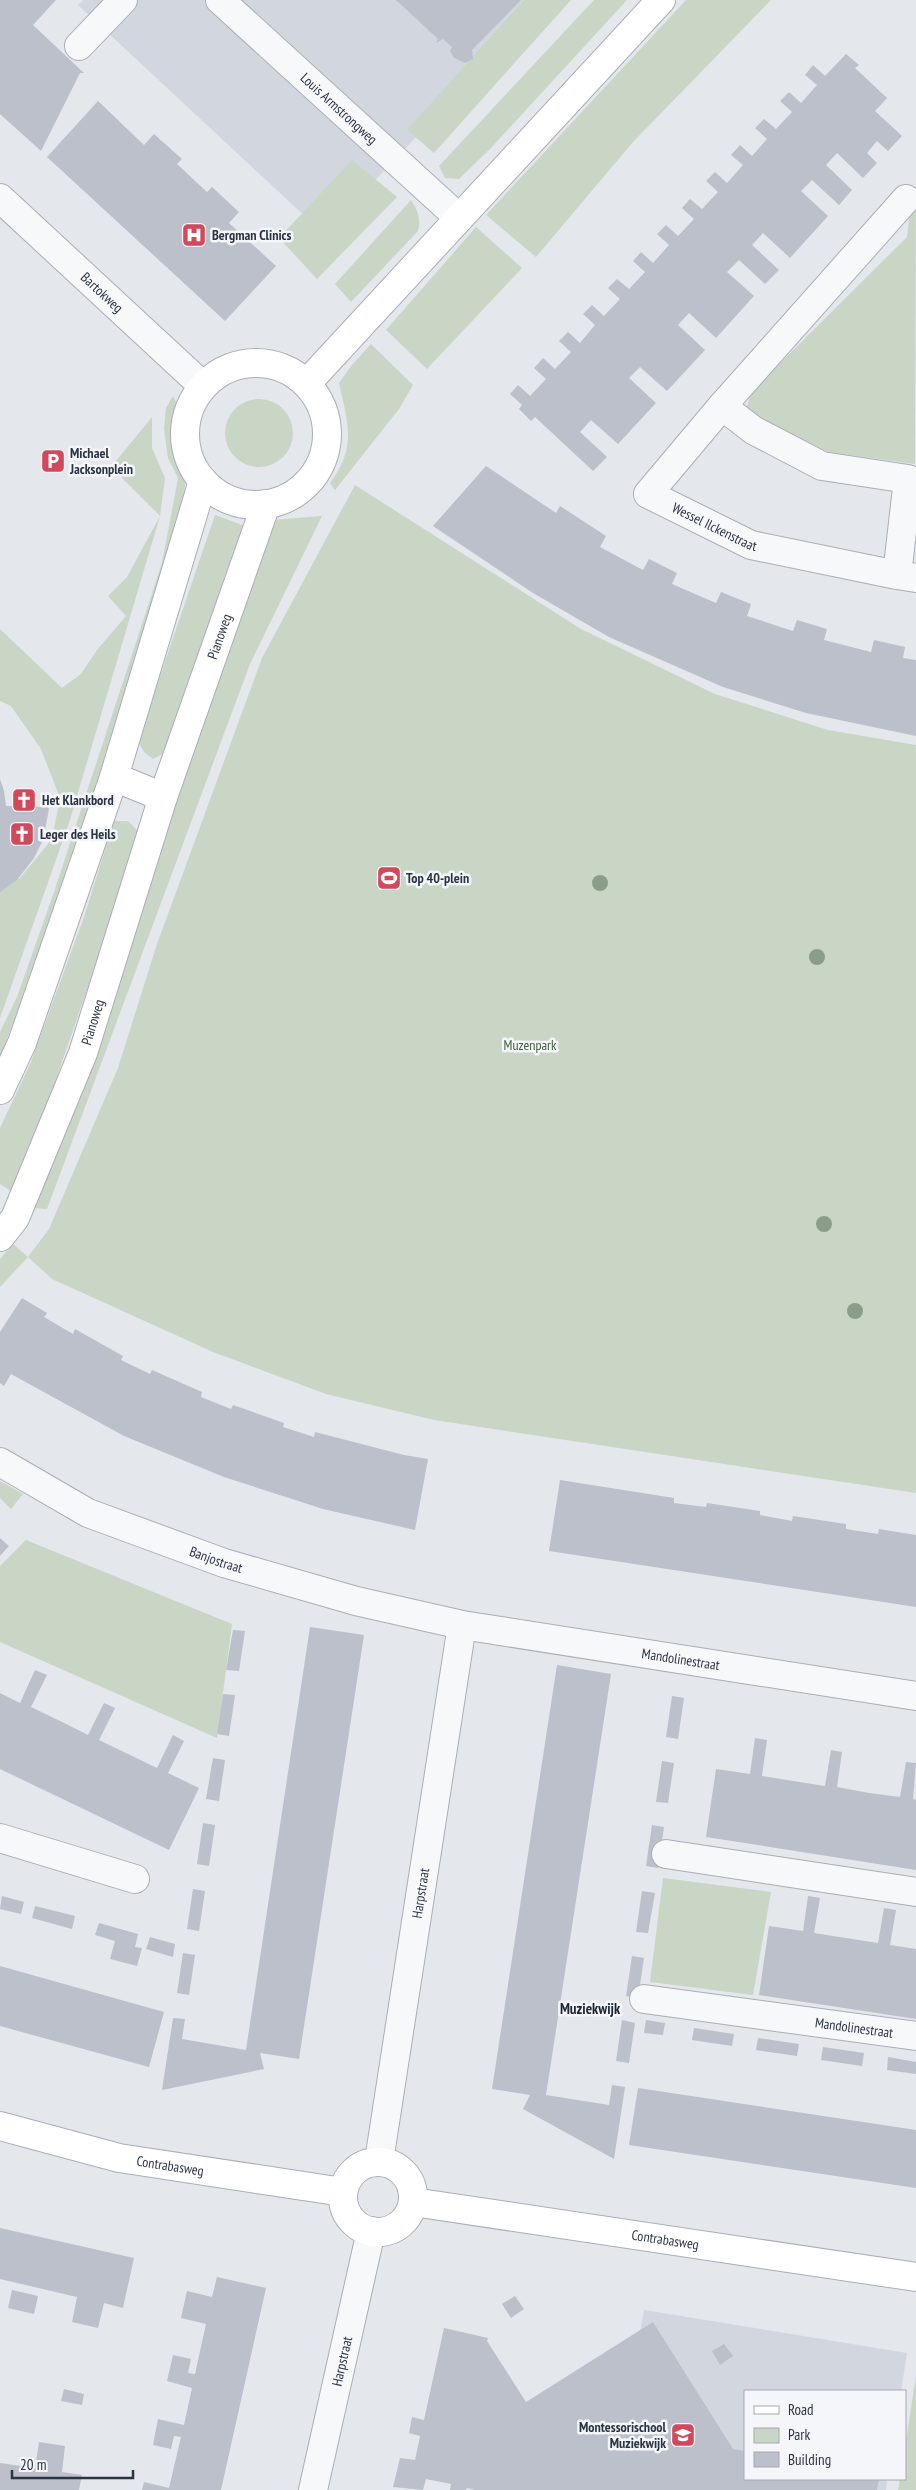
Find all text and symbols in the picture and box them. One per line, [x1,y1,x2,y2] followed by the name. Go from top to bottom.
[297,69,381,148] street label: Louis Armstrongweg
[181,222,207,248] hospital icon: Bergman Clinics
[212,226,291,244] place label: Bergman Clinics
[77,268,127,317] street label: Bartokweg
[69,444,133,478] place label: Michael Jacksonplein
[40,448,66,474] parking icon: Michael Jacksonplein
[669,498,759,555] street label: Wessel Ilckenstraat
[203,611,236,662] street label: Pianoweg
[11,787,37,813] church icon: Het Klankbord
[42,791,114,809] place label: Het Klankbord
[9,821,35,847] church icon: Leger des Heils
[40,825,116,843] place label: Leger des Heils
[376,865,402,891] sports icon: Top 40-plein
[406,869,469,887] place label: Top 40-plein
[77,997,108,1047] street label: Pianoweg
[504,1036,557,1054] park label: Muzenpark
[187,1542,245,1577] street label: Banjostraat
[640,1644,721,1674] street label: Mandolinestraat
[408,1867,433,1920] street label: Harpstraat
[560,1999,621,2018] district label: Muziekwijk
[814,2013,894,2042] street label: Mandolinestraat
[135,2152,205,2180] street label: Contrabasweg
[630,2226,700,2254] street label: Contrabasweg
[328,2334,356,2388] street label: Harpstraat
[744,2390,906,2480] legend
[788,2400,814,2419] text: Road
[579,2418,667,2452] place label: Montessorischool Muziekwijk
[670,2422,696,2448] school or university icon: Montessorischool Muziekwijk
[788,2425,810,2444] text: Park
[12,2448,134,2480] scale bar
[788,2450,831,2469] text: Building
[20,2455,46,2474] text: 20 m

